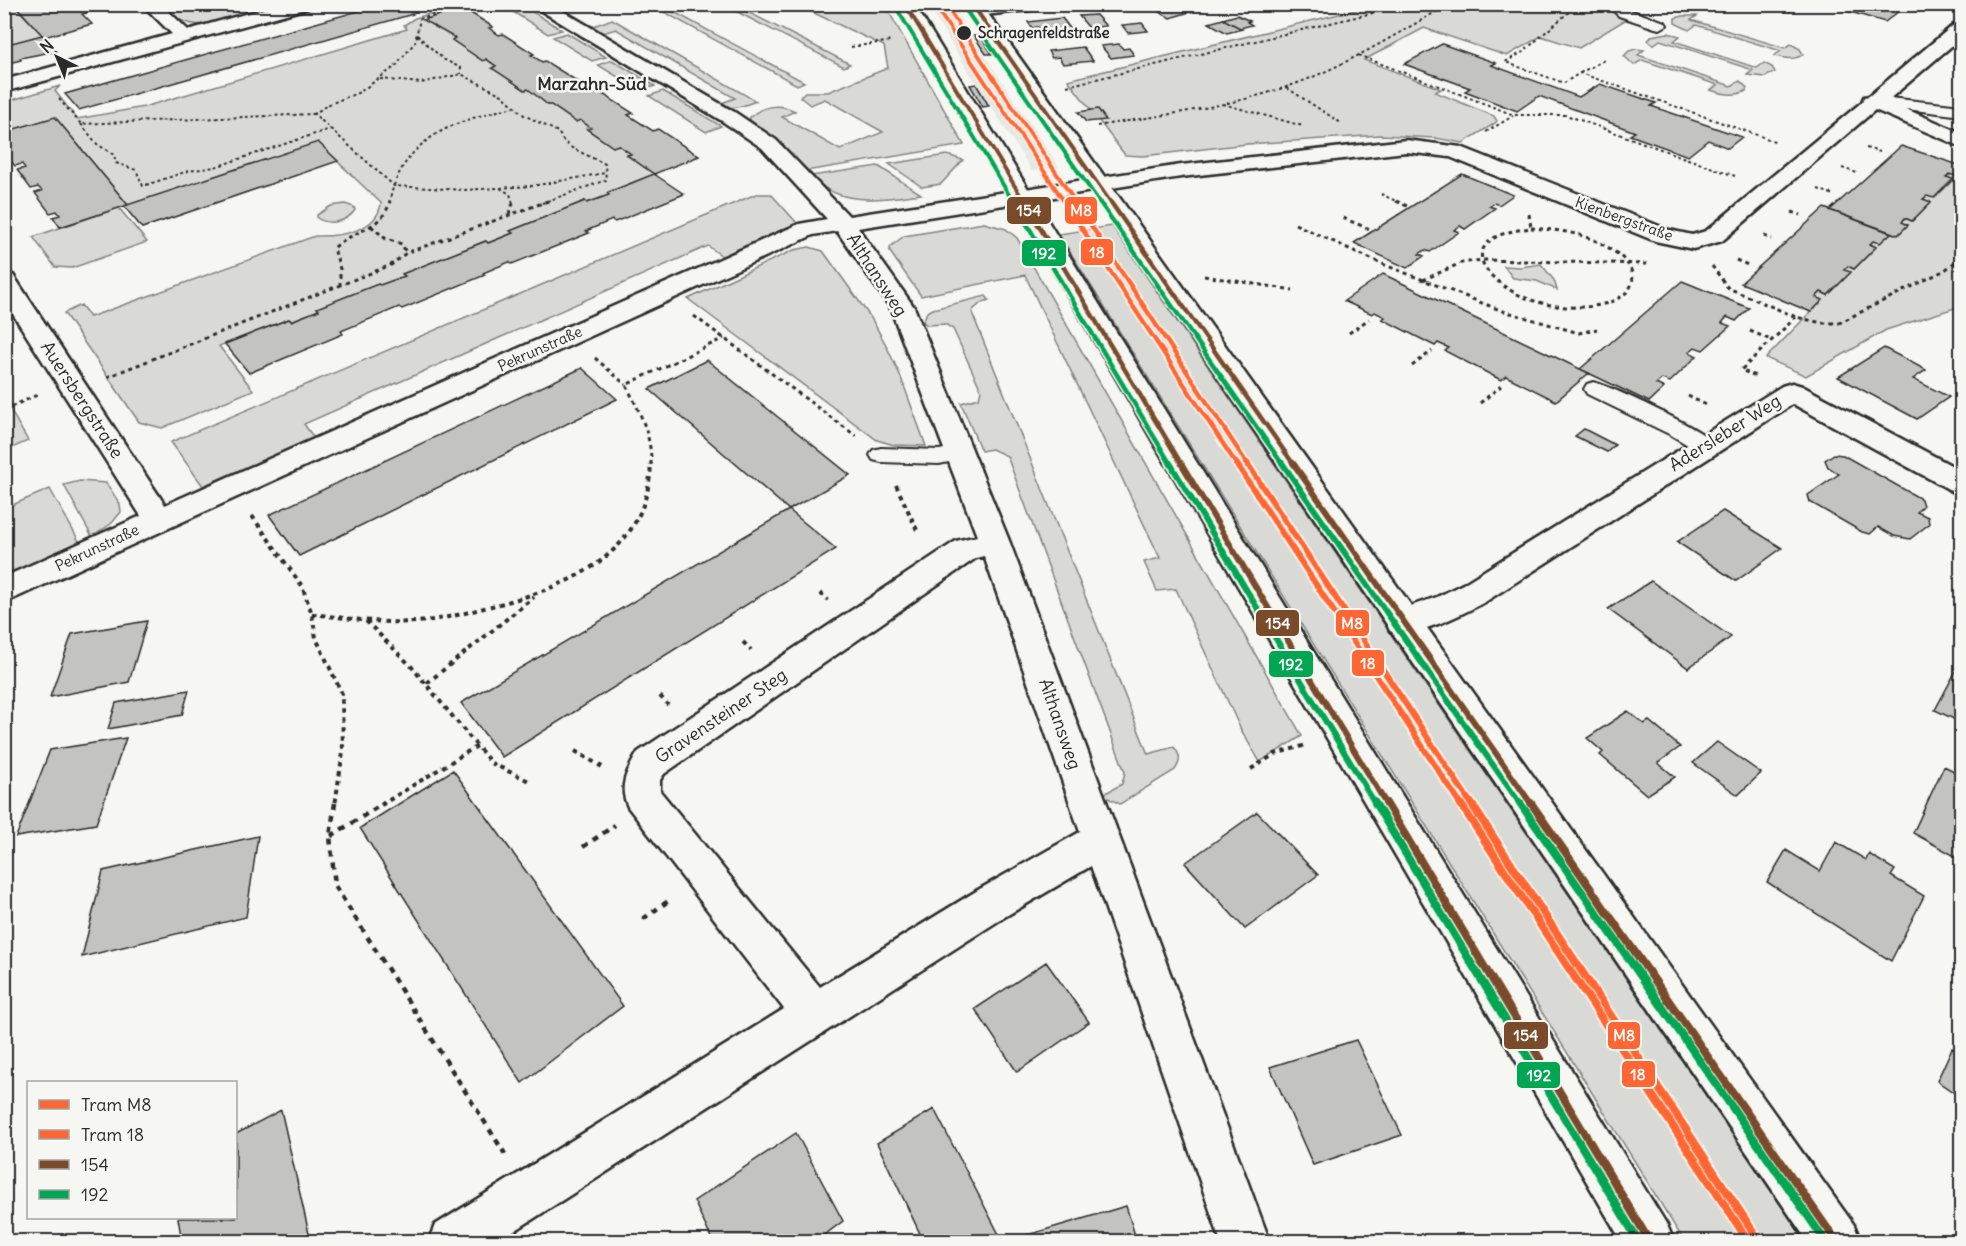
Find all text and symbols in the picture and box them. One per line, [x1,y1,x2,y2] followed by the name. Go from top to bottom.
[978,23,1110,43] place label: Schragenfeldstraße
[955,24,973,42] marker: Schragenfeldstraße
[27,27,87,87] north arrow
[36,35,58,57] text: N
[537,72,647,95] district label: Marzahn-Süd
[1573,192,1676,245] street label: Kienbergstraße
[1006,196,1052,225] line badge: 154
[1064,196,1098,225] line badge: M8
[1017,200,1041,220] text: 154
[1070,200,1092,220] text: M8
[842,229,913,321] street label: Althansweg
[1080,238,1114,266] line badge: 18
[1021,239,1067,267] line badge: 192
[1089,242,1105,262] text: 18
[1032,243,1056,263] text: 192
[495,321,585,376] street label: Pekrunstraße
[36,337,129,463] street label: Auersbergstraße
[1664,389,1785,476] street label: Adersleber Weg
[52,520,142,575] street label: Pekrunstraße
[1255,609,1300,637] line badge: 154
[1335,609,1370,637] line badge: M8
[1266,613,1290,633] text: 154
[1341,613,1363,633] text: M8
[1351,649,1385,677] line badge: 18
[1268,650,1314,678] line badge: 192
[1360,653,1376,673] text: 18
[1279,654,1303,674] text: 192
[650,663,791,768] street label: Gravensteiner Steg
[1034,675,1087,772] street label: Althansweg
[1503,1021,1549,1050] line badge: 154
[1607,1021,1641,1050] line badge: M8
[1514,1025,1538,1045] text: 154
[1613,1025,1635,1045] text: M8
[1621,1060,1656,1088] line badge: 18
[1516,1061,1561,1089] line badge: 192
[1630,1064,1646,1084] text: 18
[1527,1065,1551,1085] text: 192
[27,1081,237,1219] legend
[81,1093,152,1116] text: Tram M8
[81,1123,144,1146] text: Tram 18
[81,1153,109,1176] text: 154
[81,1183,108,1206] text: 192

